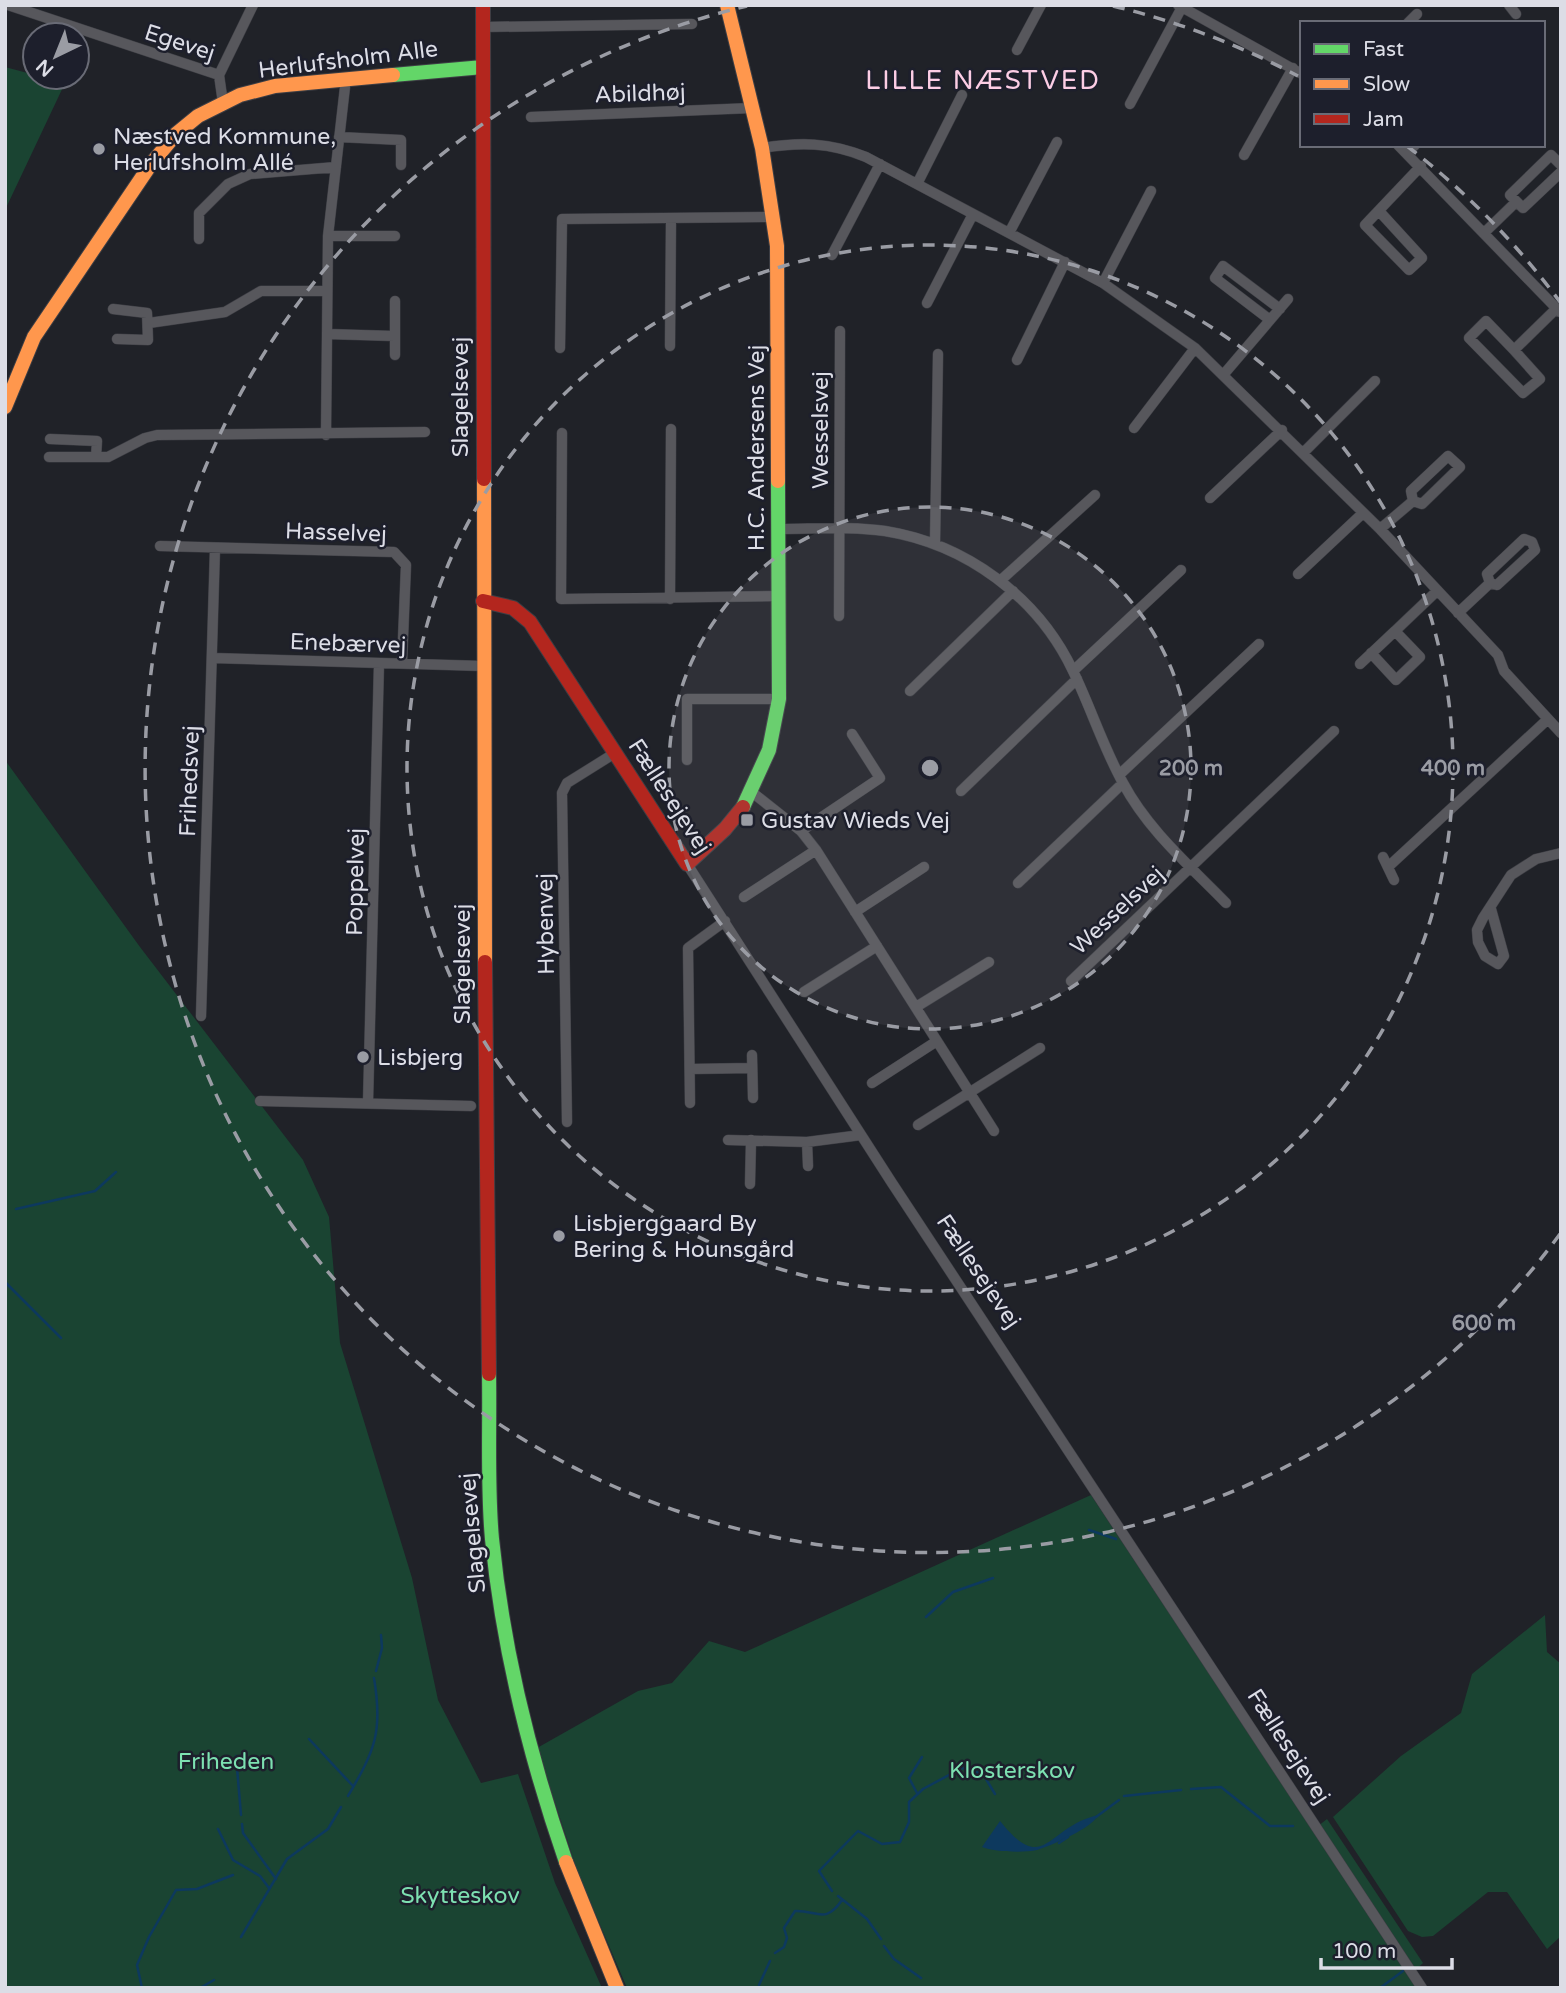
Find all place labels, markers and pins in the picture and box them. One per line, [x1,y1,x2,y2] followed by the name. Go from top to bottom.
[113,123,336,177] place label: Næstved Kommune, Herlufsholm Allé
[91,141,107,157] marker: Næstved Kommune, Herlufsholm Allé
[918,756,942,780] centre of rings
[761,807,950,835] place label: Gustav Wieds Vej
[739,812,755,828] marker: Gustav Wieds Vej
[377,1044,463,1072] place label: Lisbjerg
[355,1049,371,1065] marker: Lisbjerg
[573,1210,794,1264] place label: Lisbjerggaard By Bering & Hounsgård
[551,1228,567,1244] marker: Lisbjerggaard By Bering & Hounsgård

